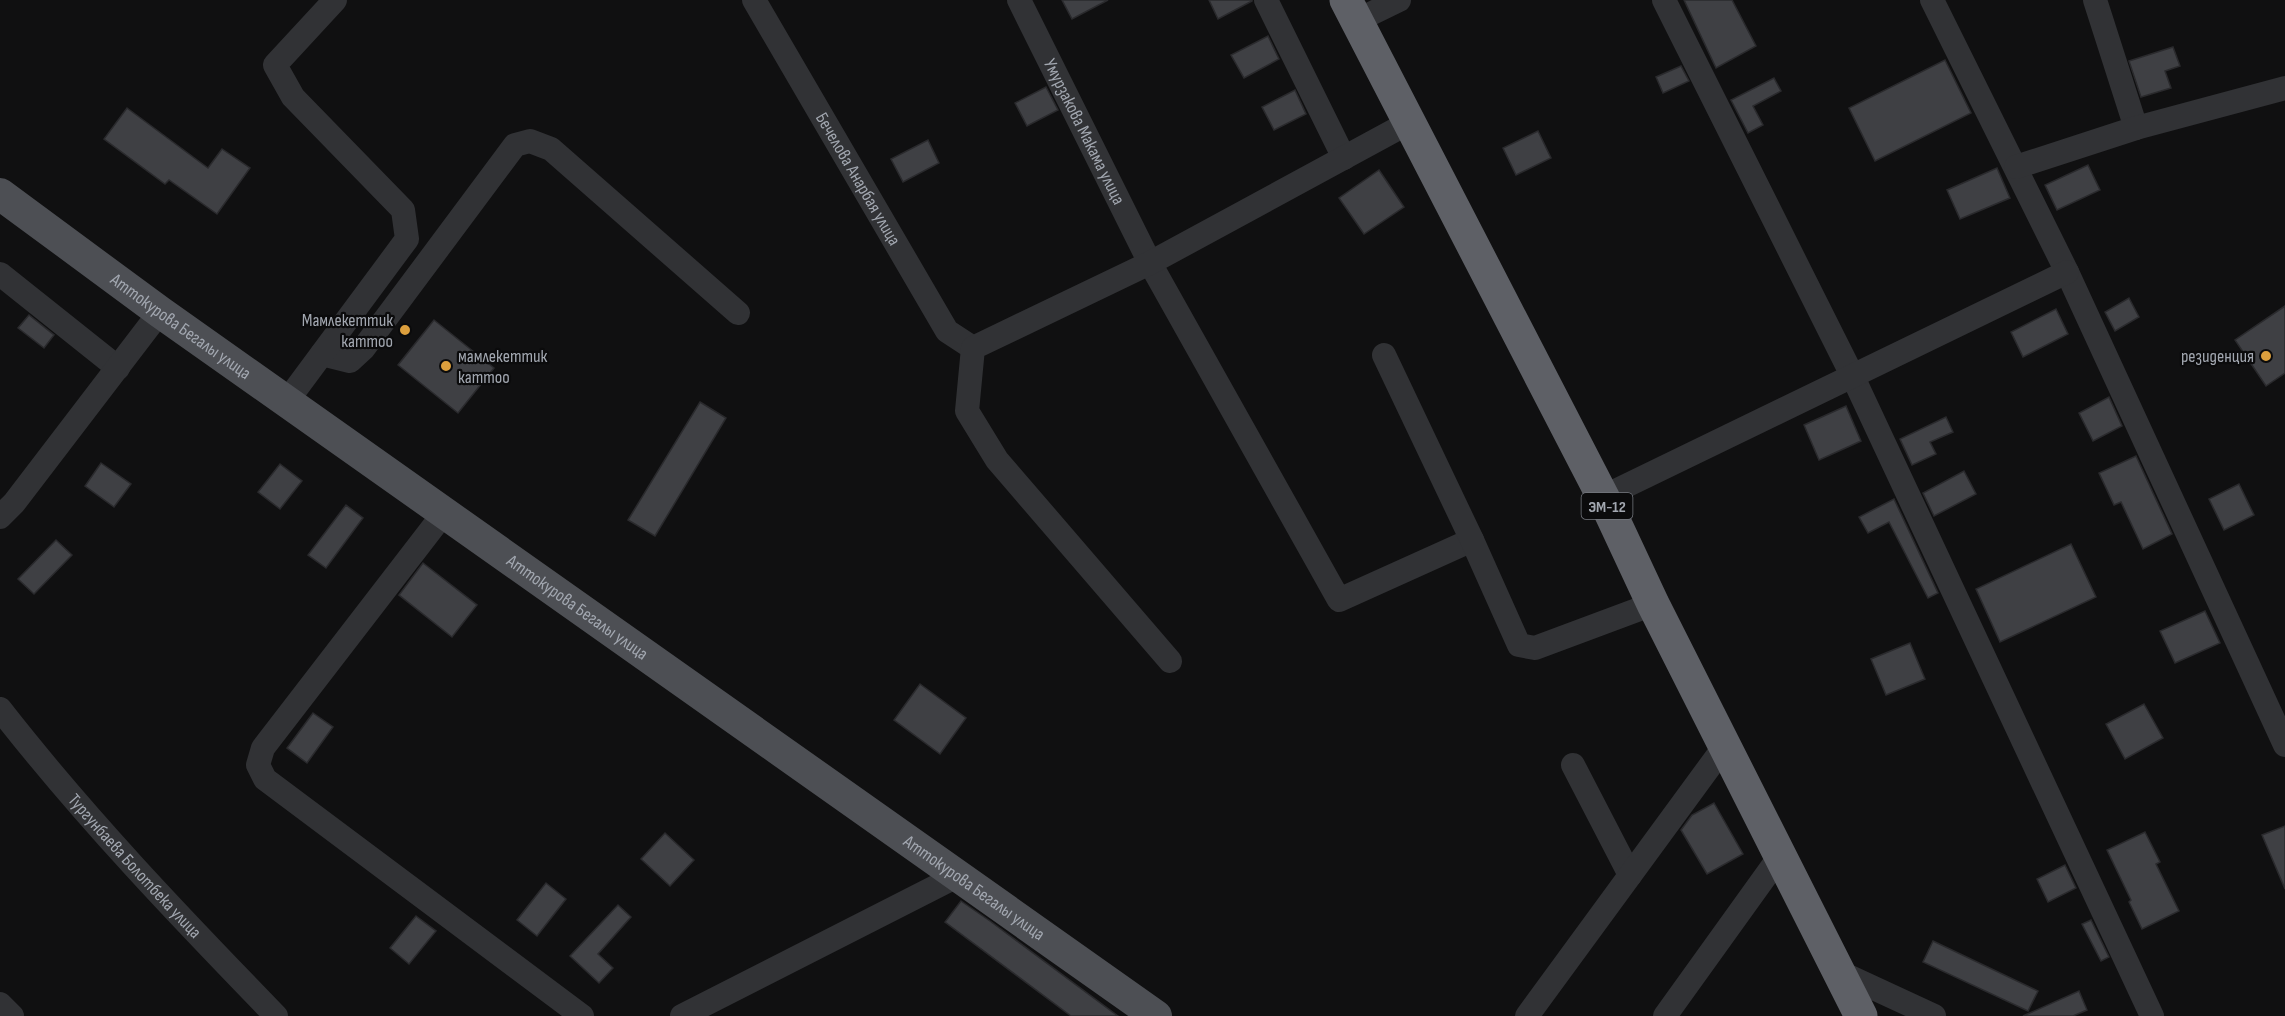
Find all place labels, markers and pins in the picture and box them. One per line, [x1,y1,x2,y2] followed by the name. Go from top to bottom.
[302,310,393,352] place label: Мамлекеттик каттоо
[398,323,412,337] marker: Мамлекеттик каттоо
[458,346,548,388] place label: мамлекеттик каттоо
[2181,346,2254,367] place label: резиденция
[2259,349,2273,363] marker: резиденция
[439,359,453,373] marker: мамлекеттик каттоо

